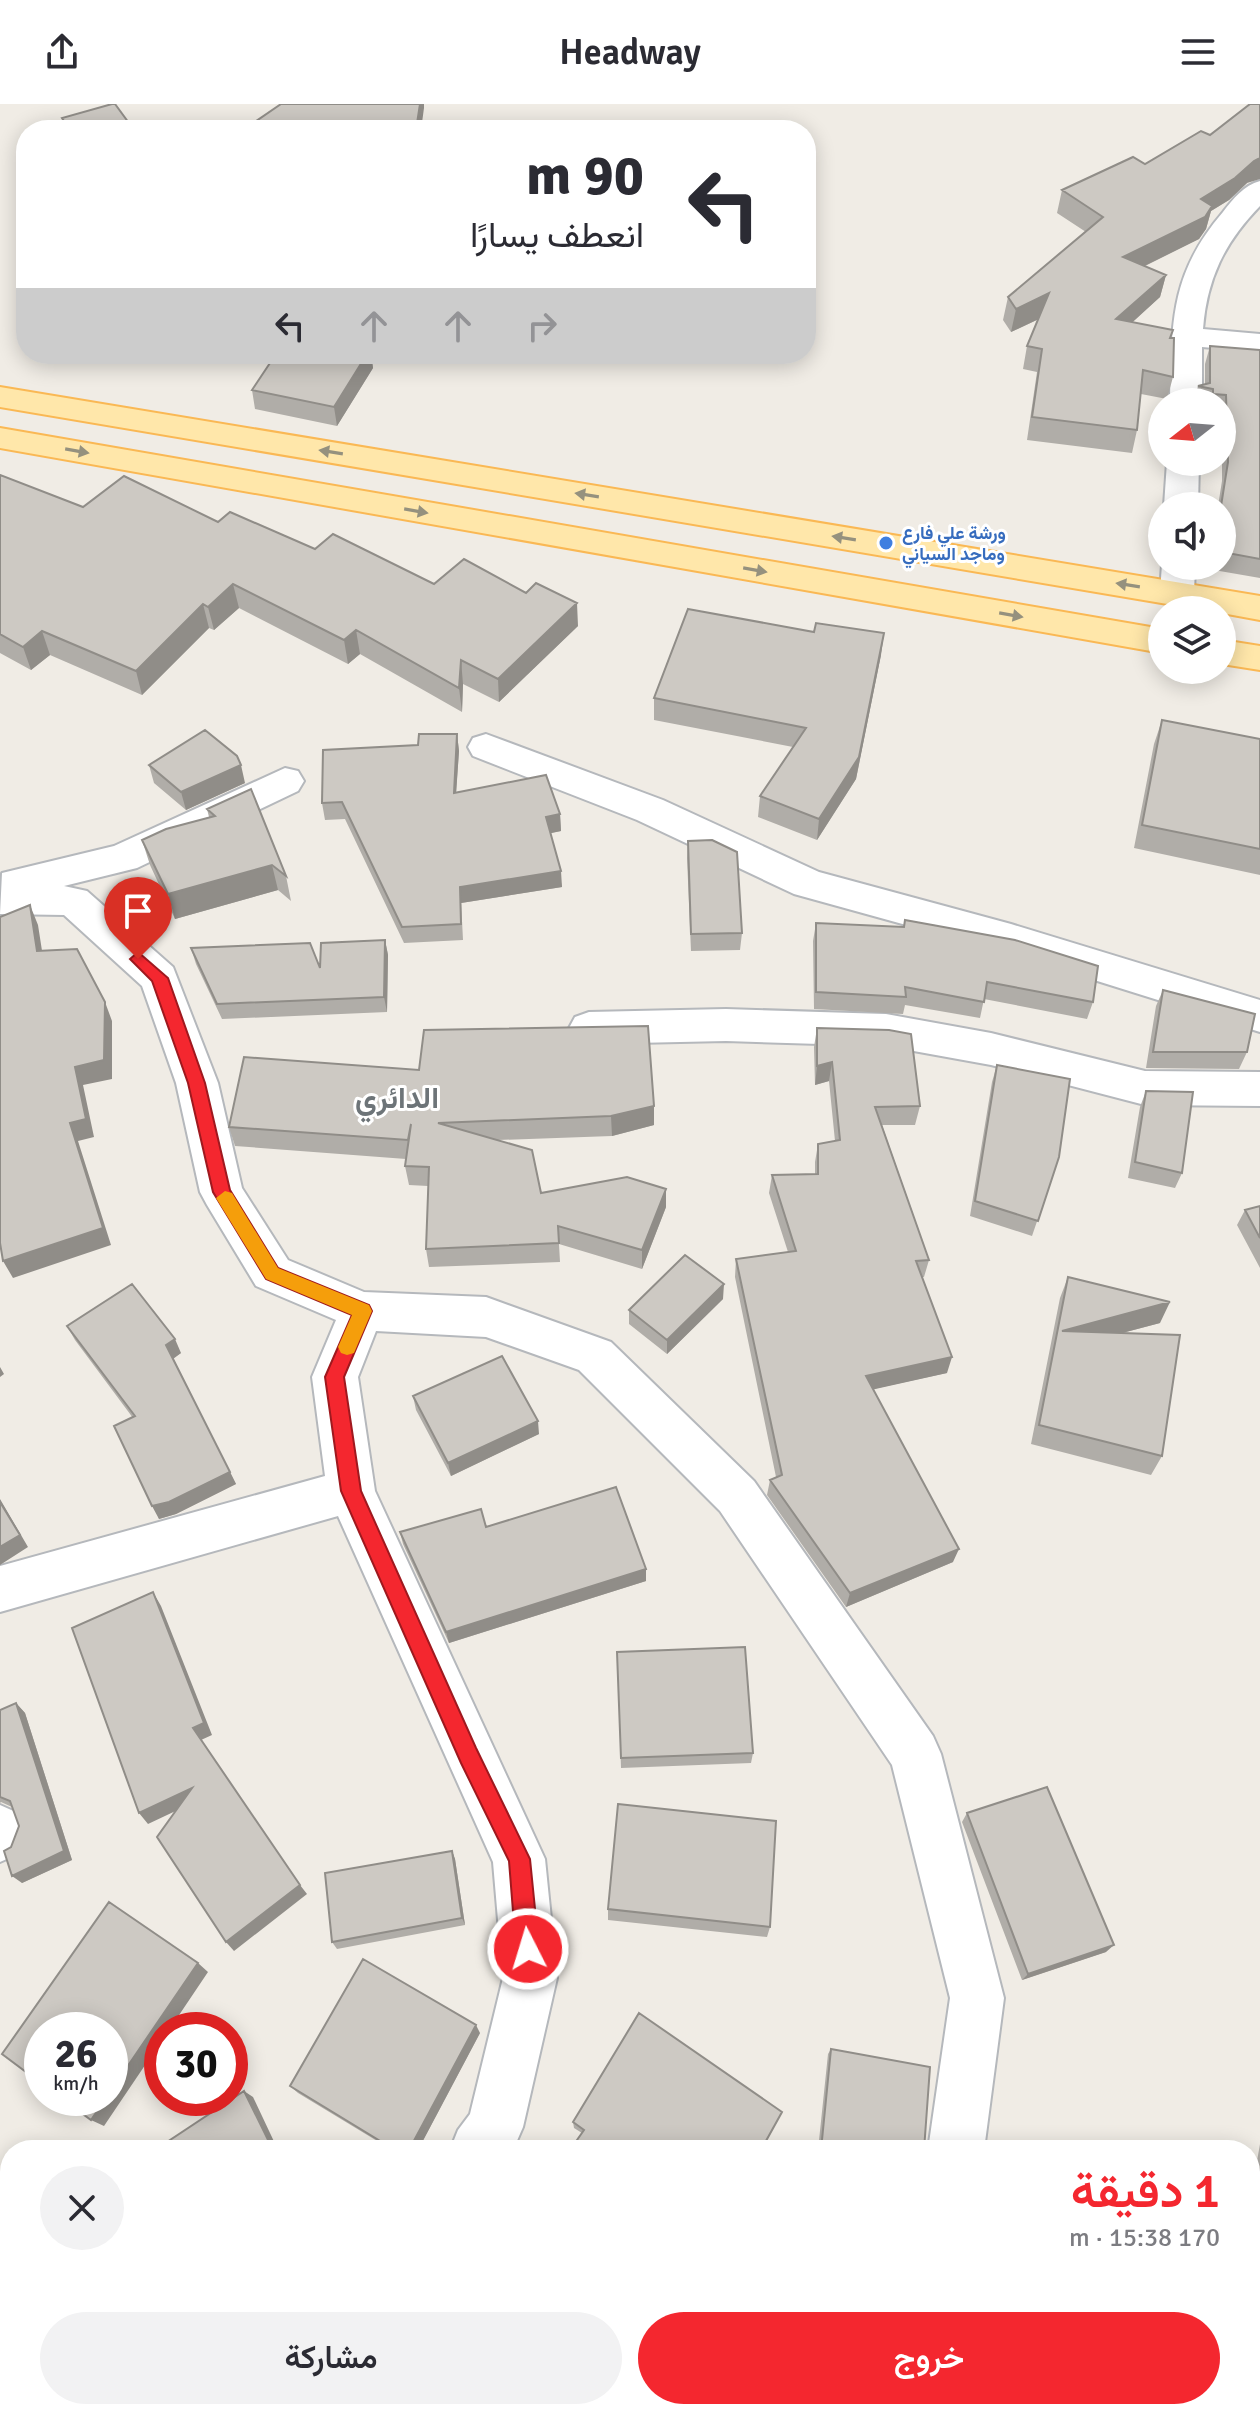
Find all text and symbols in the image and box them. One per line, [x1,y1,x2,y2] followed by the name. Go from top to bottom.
[40,30,84,74] icon: share
[559,30,701,75] text: Headway
[1176,30,1220,74] icon: menu
[526,141,644,210] text: 90 m
[672,152,776,256] icon: left
[470,213,644,258] text: انعطف يسارًا
[268,304,312,348] icon: left
[352,304,396,348] icon: ahead
[436,304,480,348] icon: ahead
[520,304,564,348] icon: right
[1148,388,1236,476] north arrow
[1148,388,1236,684] map controls
[318,445,343,458] one-way arrow
[65,446,90,458] one-way arrow
[575,488,600,501] one-way arrow
[1148,492,1236,580] button: sound
[404,505,429,517] one-way arrow
[902,522,1006,569] place label: ورشة علي فارع وماجد السياني
[831,531,856,543] one-way arrow
[877,534,895,552] marker: ورشة علي فارع وماجد السياني
[742,564,767,576] one-way arrow
[1115,578,1140,590] one-way arrow
[1148,596,1236,684] button: layers
[998,609,1023,621] one-way arrow
[104,877,172,959] pin
[116,889,160,933] icon: arrive
[355,1080,439,1123] district label: الدائري
[486,1907,570,1991] position arrow
[144,2012,248,2116] speed limit sign: 30
[54,2029,98,2079] text: 26
[53,2071,99,2096] text: km/h
[1071,2162,1220,2221] text: 1 دقيقة
[40,2166,124,2250] button: close
[1069,2222,1220,2254] text: 170 m · 15:38
[40,2312,622,2404] button: مشاركة
[638,2312,1220,2404] button: خروج

